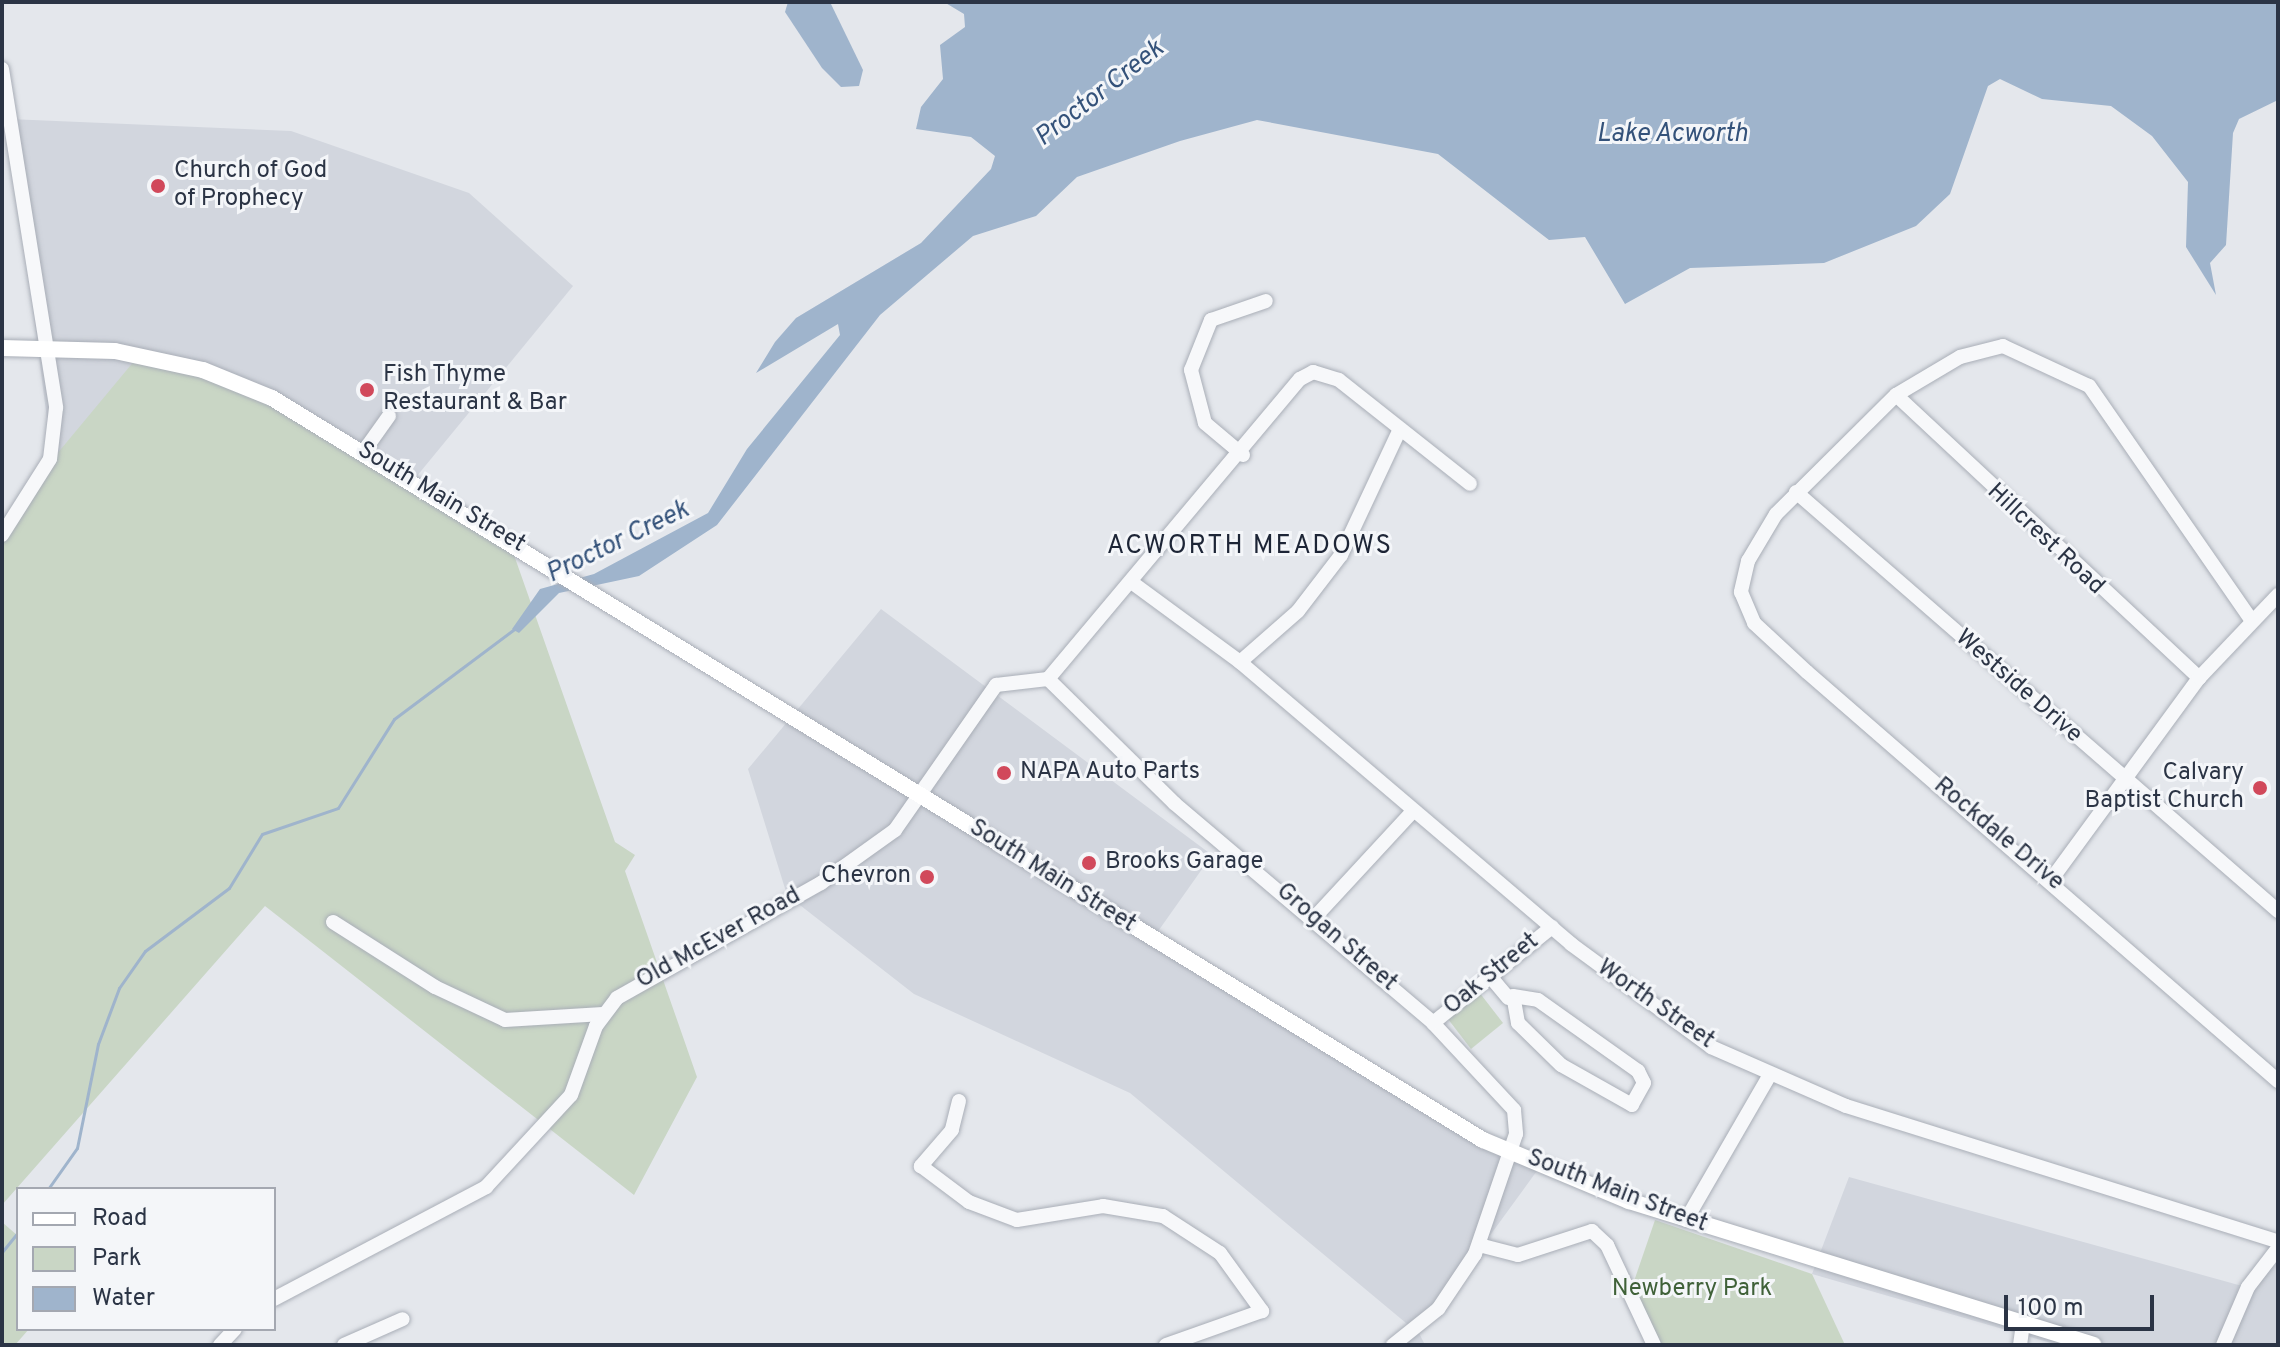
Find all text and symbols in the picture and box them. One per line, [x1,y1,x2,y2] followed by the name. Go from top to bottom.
[1029,34,1171,154] water label: Proctor Creek
[1596,119,1748,151] water label: Lake Acworth
[174,158,327,214] place label: Church of God of Prophecy
[149,177,167,195] marker: Church of God of Prophecy
[383,362,567,418] place label: Fish Thyme Restaurant & Bar
[358,381,376,399] marker: Fish Thyme Restaurant & Bar
[352,436,530,560] street label: South Main Street
[1980,478,2110,602] street label: Hillcrest Road
[542,495,694,591] water label: Proctor Creek
[1107,531,1393,563] district label: ACWORTH MEADOWS
[1949,624,2087,750] street label: Westside Drive
[1020,759,1202,787] place label: NAPA Auto Parts
[2084,760,2244,816] place label: Calvary Baptist Church
[995,764,1013,782] marker: NAPA Auto Parts
[1927,772,2069,898] street label: Rockdale Drive
[2251,779,2269,797] marker: Calvary Baptist Church
[963,814,1141,940] street label: South Main Street
[1105,849,1263,877] place label: Brooks Garage
[1080,854,1098,872] marker: Brooks Garage
[821,863,911,891] place label: Chevron
[918,868,936,886] marker: Chevron
[1270,878,1402,998] street label: Grogan Street
[632,882,806,996] street label: Old McEver Road
[1439,928,1545,1022] street label: Oak Street
[1591,954,1719,1056] street label: Worth Street
[1523,1144,1711,1240] street label: South Main Street
[16,1187,276,1331] legend
[92,1204,148,1234] text: Road
[92,1244,142,1274] text: Park
[1612,1276,1772,1304] park label: Newberry Park
[2008,1279,2158,1329] scale bar
[92,1284,155,1314] text: Water
[2018,1294,2084,1324] text: 100 m

